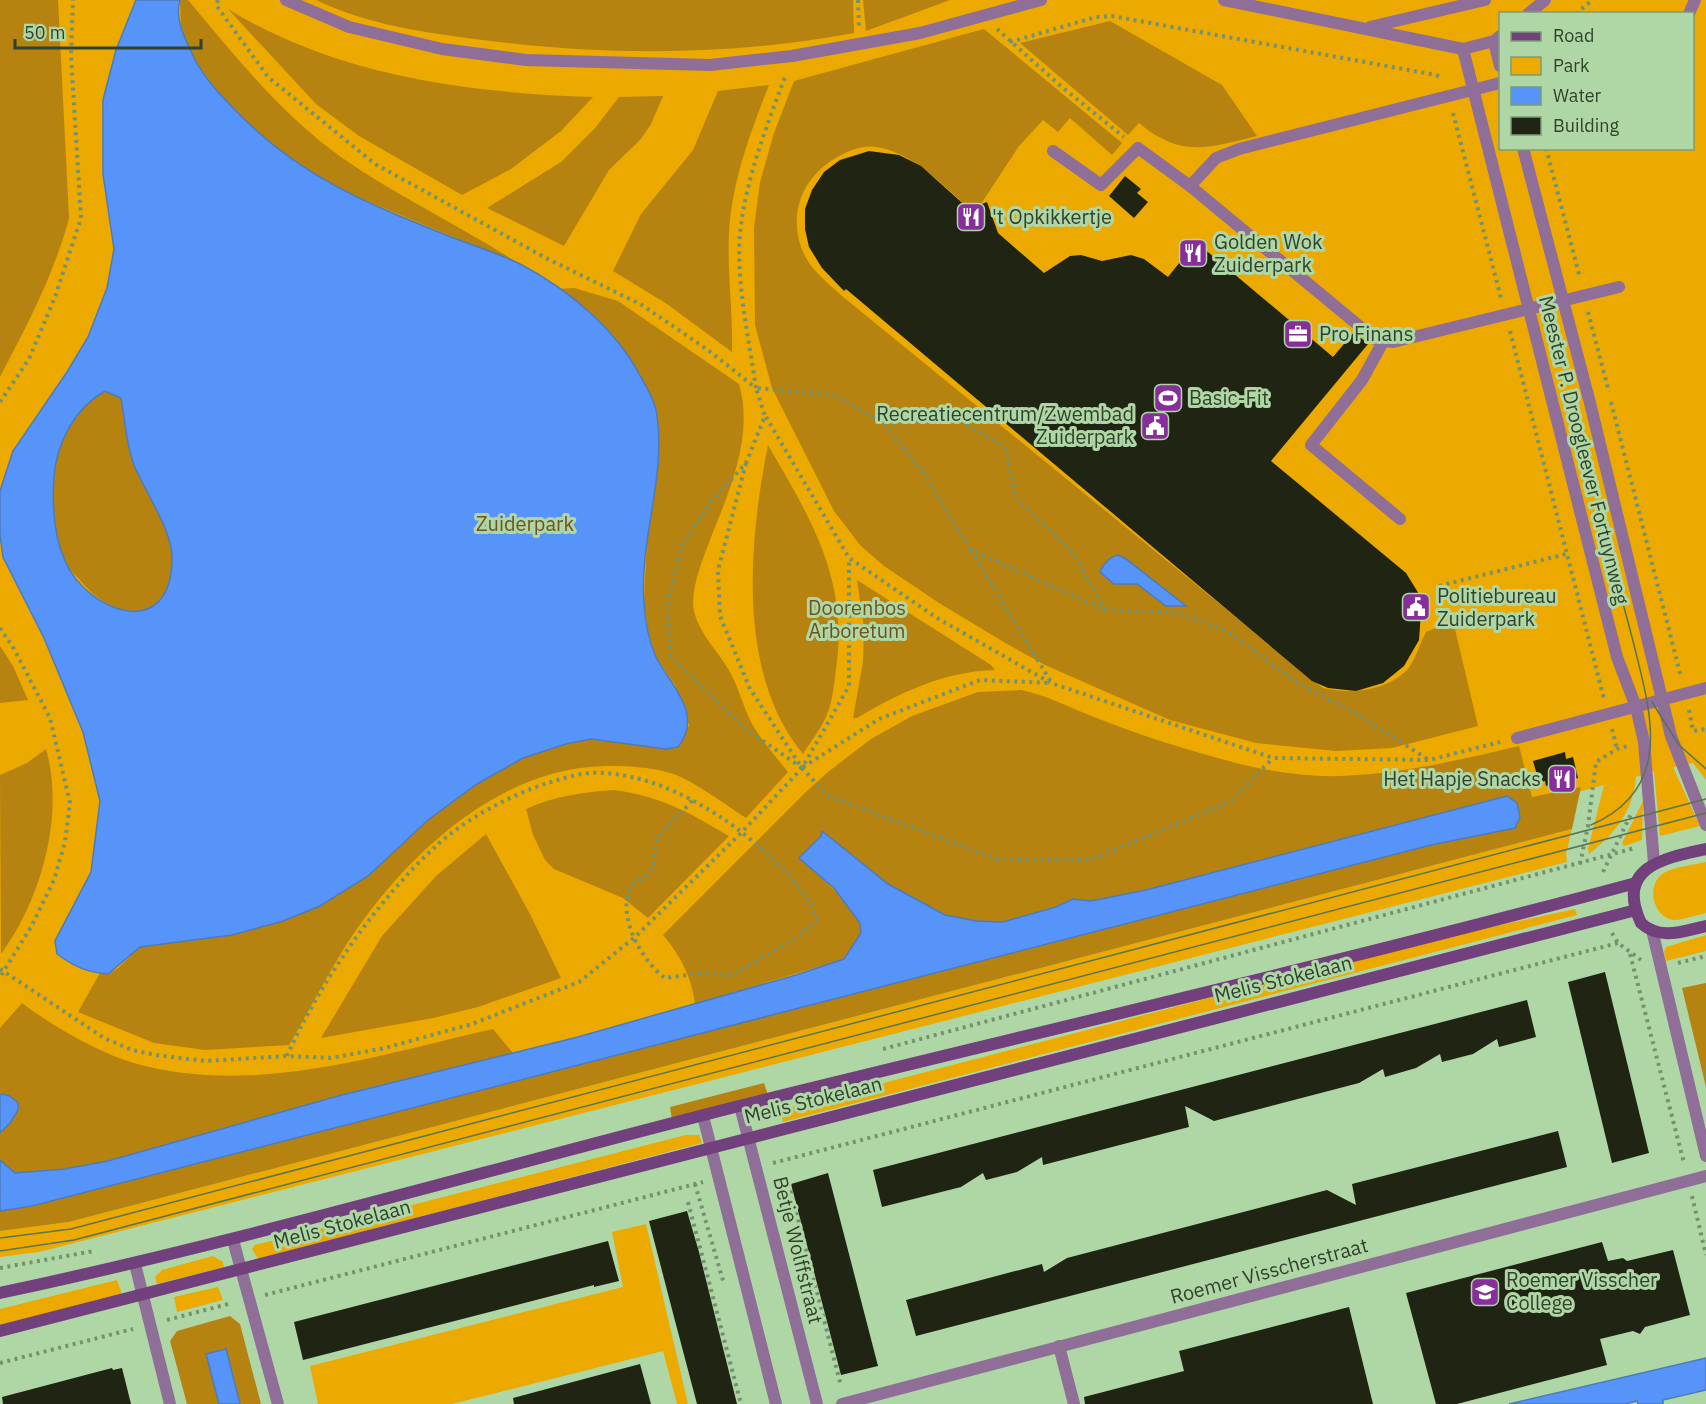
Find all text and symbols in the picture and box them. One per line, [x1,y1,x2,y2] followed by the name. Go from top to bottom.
[15,12,201,50] scale bar
[1499,12,1694,150] legend
[24,21,66,44] text: 50 m
[1553,24,1594,47] text: Road
[1553,54,1590,77] text: Park
[1553,84,1602,107] text: Water
[1553,114,1620,137] text: Building
[955,201,987,233] restaurant icon: 't Opkikkertje
[992,203,1112,230] place label: 't Opkikkertje
[1214,228,1323,278] place label: Golden Wok Zuiderpark
[1177,237,1209,269] restaurant icon: Golden Wok Zuiderpark
[1533,293,1636,608] street label: Meester P. Droogleever Fortuynweg
[1282,318,1314,350] office icon: Pro Finans
[1319,320,1413,347] place label: Pro Finans
[1152,382,1184,414] sports icon: Basic-Fit
[1189,384,1269,411] place label: Basic-Fit
[876,400,1134,450] place label: Recreatiecentrum/Zwembad Zuiderpark
[1139,410,1171,442] public building icon: Recreatiecentrum/Zwembad Zuiderpark
[476,510,574,537] park label: Zuiderpark
[1437,582,1557,632] place label: Politiebureau Zuiderpark
[1400,591,1432,623] public building icon: Politiebureau Zuiderpark
[808,594,906,644] park label: Doorenbos Arboretum
[1546,763,1578,795] restaurant icon: Het Hapje Snacks
[1383,765,1541,792] place label: Het Hapje Snacks
[1211,948,1355,1009] street label: Melis Stokelaan
[741,1069,885,1130] street label: Melis Stokelaan
[767,1173,830,1326] street label: Betje Wolffstraat
[270,1192,414,1255] street label: Melis Stokelaan
[1167,1231,1371,1310] street label: Roemer Visscherstraat
[1506,1266,1657,1316] place label: Roemer Visscher College
[1469,1276,1501,1308] school or university icon: Roemer Visscher College

